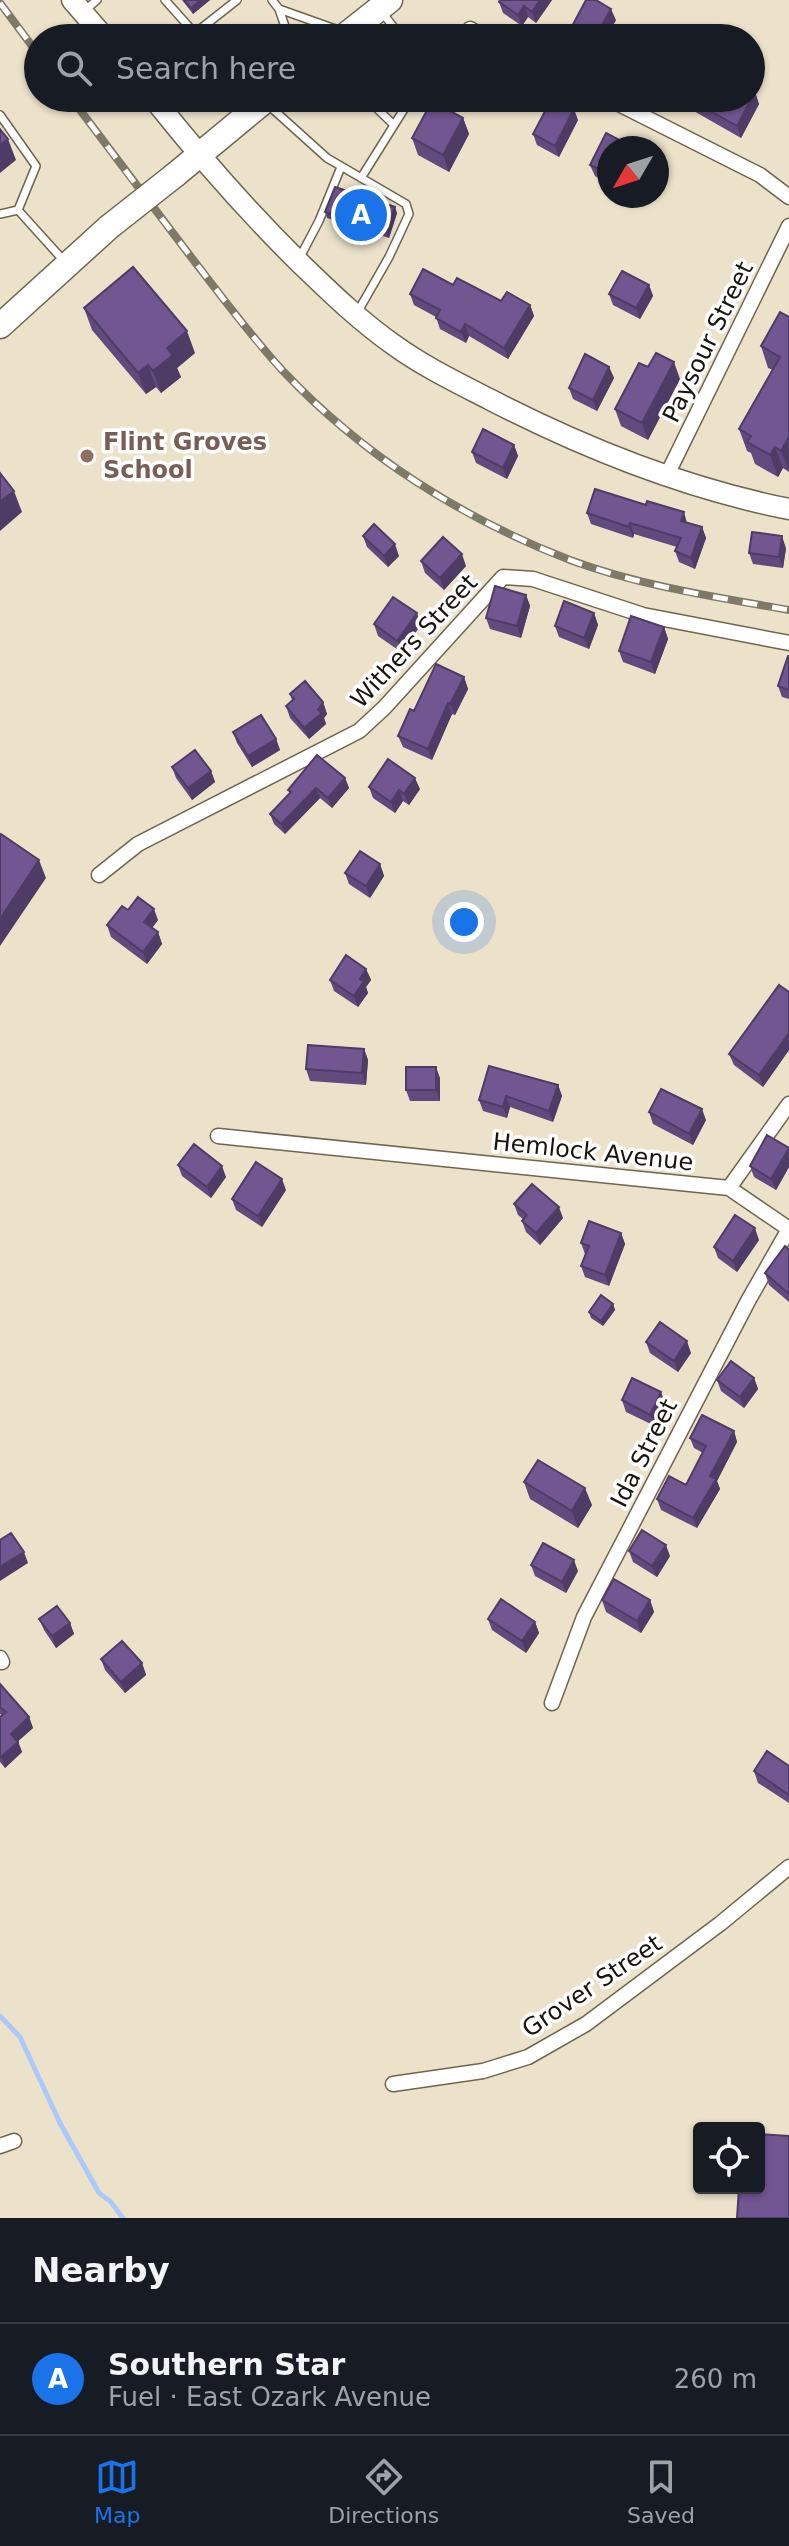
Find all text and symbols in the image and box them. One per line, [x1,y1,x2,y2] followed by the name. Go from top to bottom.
[24,24,765,112] search box
[52,46,96,90] icon: search
[116,51,296,86] text: Search here
[597,136,669,208] north arrow
[335,185,387,245] pin: A
[657,257,759,427] street label: Paysour Street
[103,428,267,484] place label: Flint Groves School
[78,447,96,465] marker: Flint Groves School
[345,568,483,714] street label: Withers Street
[444,902,484,942] your location
[491,1128,695,1176] street label: Hemlock Avenue
[605,1394,683,1512] street label: Ida Street
[517,1929,667,2043] street label: Grover Street
[693,2122,765,2194] map controls
[693,2122,765,2194] button: locate
[32,2250,170,2290] text: Nearby
[108,2347,345,2382] text: Southern Star
[48,2364,68,2394] text: A
[674,2364,757,2394] text: 260 m
[108,2382,431,2412] text: Fuel · East Ozark Avenue
[94,2455,140,2528] tab: Map
[328,2455,439,2528] tab: Directions
[627,2455,695,2528] tab: Saved

